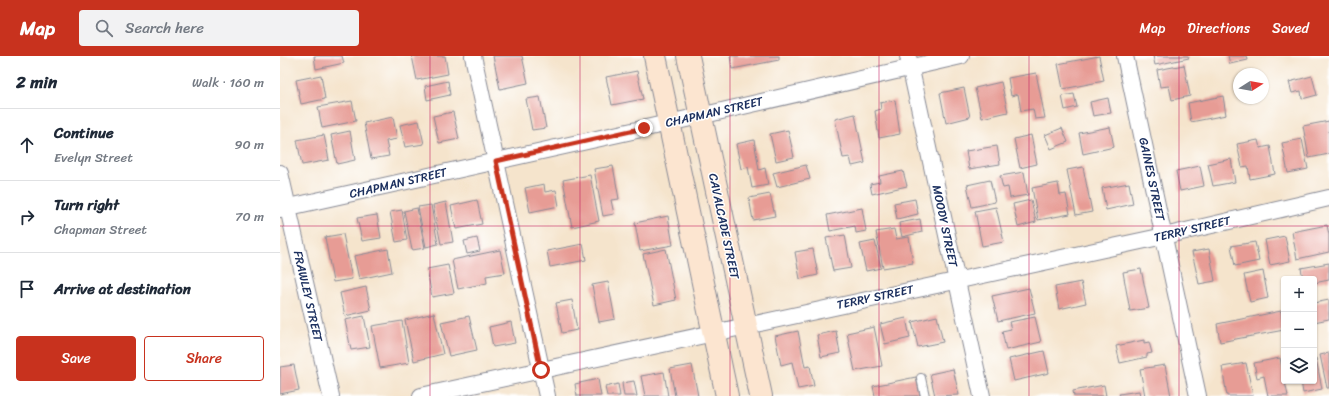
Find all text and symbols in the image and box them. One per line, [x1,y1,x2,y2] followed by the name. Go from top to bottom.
[79,10,359,46] search box
[20,12,55,45] text: Map
[125,15,204,41] text: Search here
[1139,16,1165,41] text: Map
[1187,16,1250,41] text: Directions
[1272,16,1309,41] text: Saved
[93,17,115,39] icon: search
[16,67,57,97] text: 2 min
[1233,68,1269,104] north arrow
[192,71,264,94] text: Walk · 160 m
[663,90,766,134] street label: CHAPMAN STREET
[635,119,653,137] route end
[54,120,114,146] text: Continue
[234,133,264,156] text: 90 m
[16,134,38,156] icon: ahead
[1132,135,1172,224] street label: GAINES STREET
[54,146,133,169] text: Evelyn Street
[347,161,450,205] street label: CHAPMAN STREET
[702,171,746,282] street label: CAVALCADE STREET
[926,183,965,270] street label: MOODY STREET
[54,192,119,218] text: Turn right
[235,205,264,228] text: 70 m
[16,206,38,228] icon: right
[1152,209,1233,248] street label: TERRY STREET
[54,218,147,241] text: Chapman Street
[287,248,329,345] street label: FRAWLEY STREET
[54,276,191,302] text: Arrive at destination
[1281,276,1317,384] map controls
[1281,276,1317,312] button: +
[16,278,38,300] icon: arrive
[835,278,916,316] street label: TERRY STREET
[1281,312,1317,348] button: −
[16,336,136,381] button: Save
[144,336,264,381] button: Share
[1281,348,1317,384] button: layers
[532,361,550,379] route start

